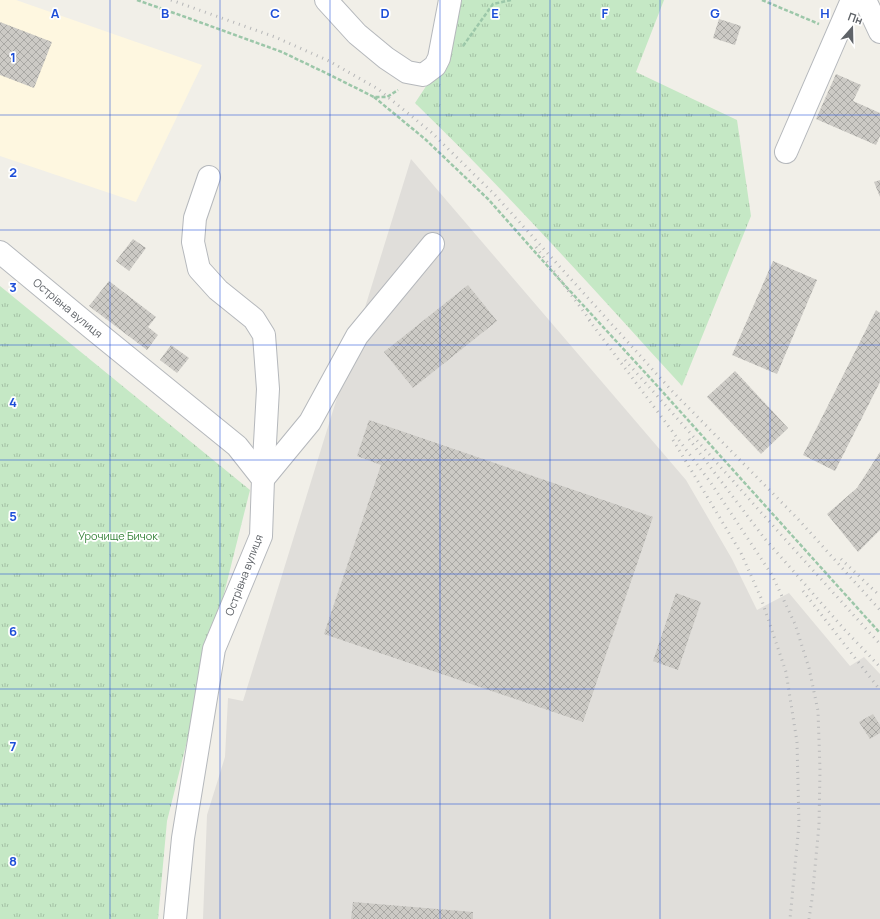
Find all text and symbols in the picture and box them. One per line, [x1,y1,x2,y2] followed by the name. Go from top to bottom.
[51,4,60,22] text: A
[161,4,169,22] text: B
[270,4,280,22] text: C
[380,4,390,22] text: D
[491,4,499,22] text: E
[602,4,609,22] text: F
[710,4,720,22] text: G
[820,4,830,22] text: H
[832,8,872,48] north arrow
[846,9,865,28] text: Пн
[10,48,16,66] text: 1
[9,163,17,181] text: 2
[30,274,106,341] street label: Острівна вулиця
[9,278,17,296] text: 3
[9,393,17,411] text: 4
[9,507,17,525] text: 5
[78,528,158,543] park label: Урочище Бичок
[221,532,266,618] street label: Острівна вулиця
[9,622,17,640] text: 6
[10,737,17,755] text: 7
[9,852,17,870] text: 8

